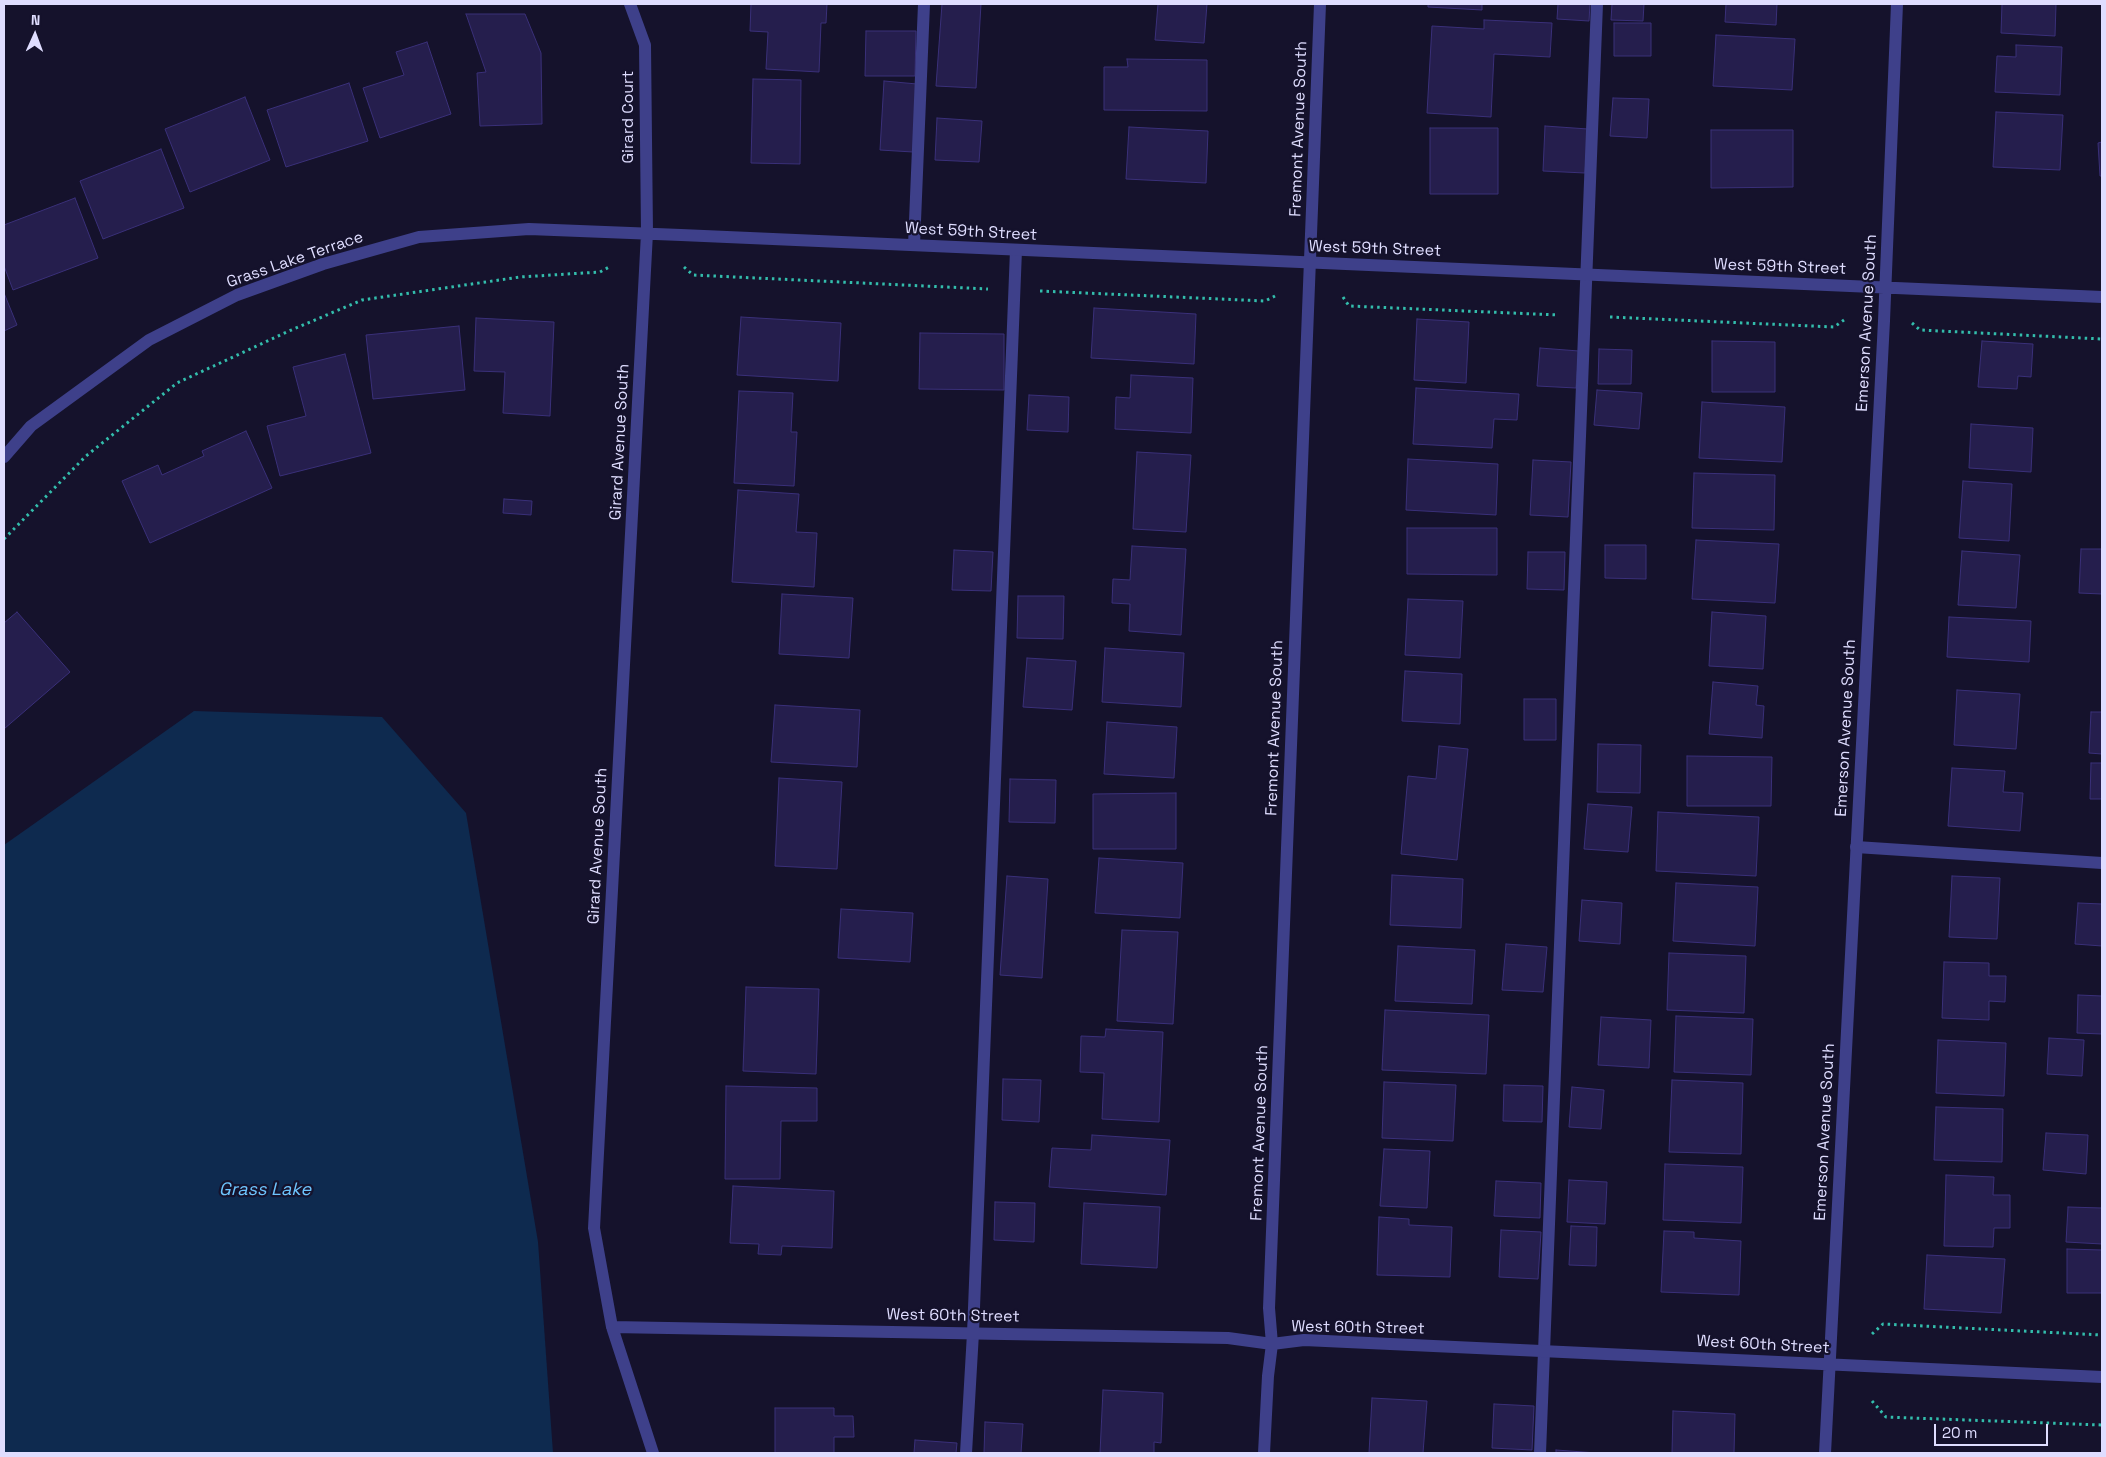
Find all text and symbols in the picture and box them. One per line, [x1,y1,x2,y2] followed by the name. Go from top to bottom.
[10,10,60,60] north arrow
[31,11,41,29] text: N
[1286,41,1312,217] street label: Fremont Avenue South
[619,71,639,163] street label: Girard Court
[904,219,1038,245] street label: West 59th Street
[224,228,366,292] street label: Grass Lake Terrace
[1853,234,1881,412] street label: Emerson Avenue South
[1308,237,1442,261] street label: West 59th Street
[1713,255,1847,279] street label: West 59th Street
[606,363,634,521] street label: Girard Avenue South
[1832,639,1860,817] street label: Emerson Avenue South
[1262,640,1288,816] street label: Fremont Avenue South
[584,767,612,925] street label: Girard Avenue South
[1811,1043,1839,1221] street label: Emerson Avenue South
[1247,1045,1273,1221] street label: Fremont Avenue South
[219,1179,311,1201] water label: Grass Lake
[886,1305,1020,1327] street label: West 60th Street
[1291,1317,1425,1339] street label: West 60th Street
[1696,1332,1830,1358] street label: West 60th Street
[1936,1414,2050,1446] scale bar
[1942,1423,1977,1442] text: 20 m

